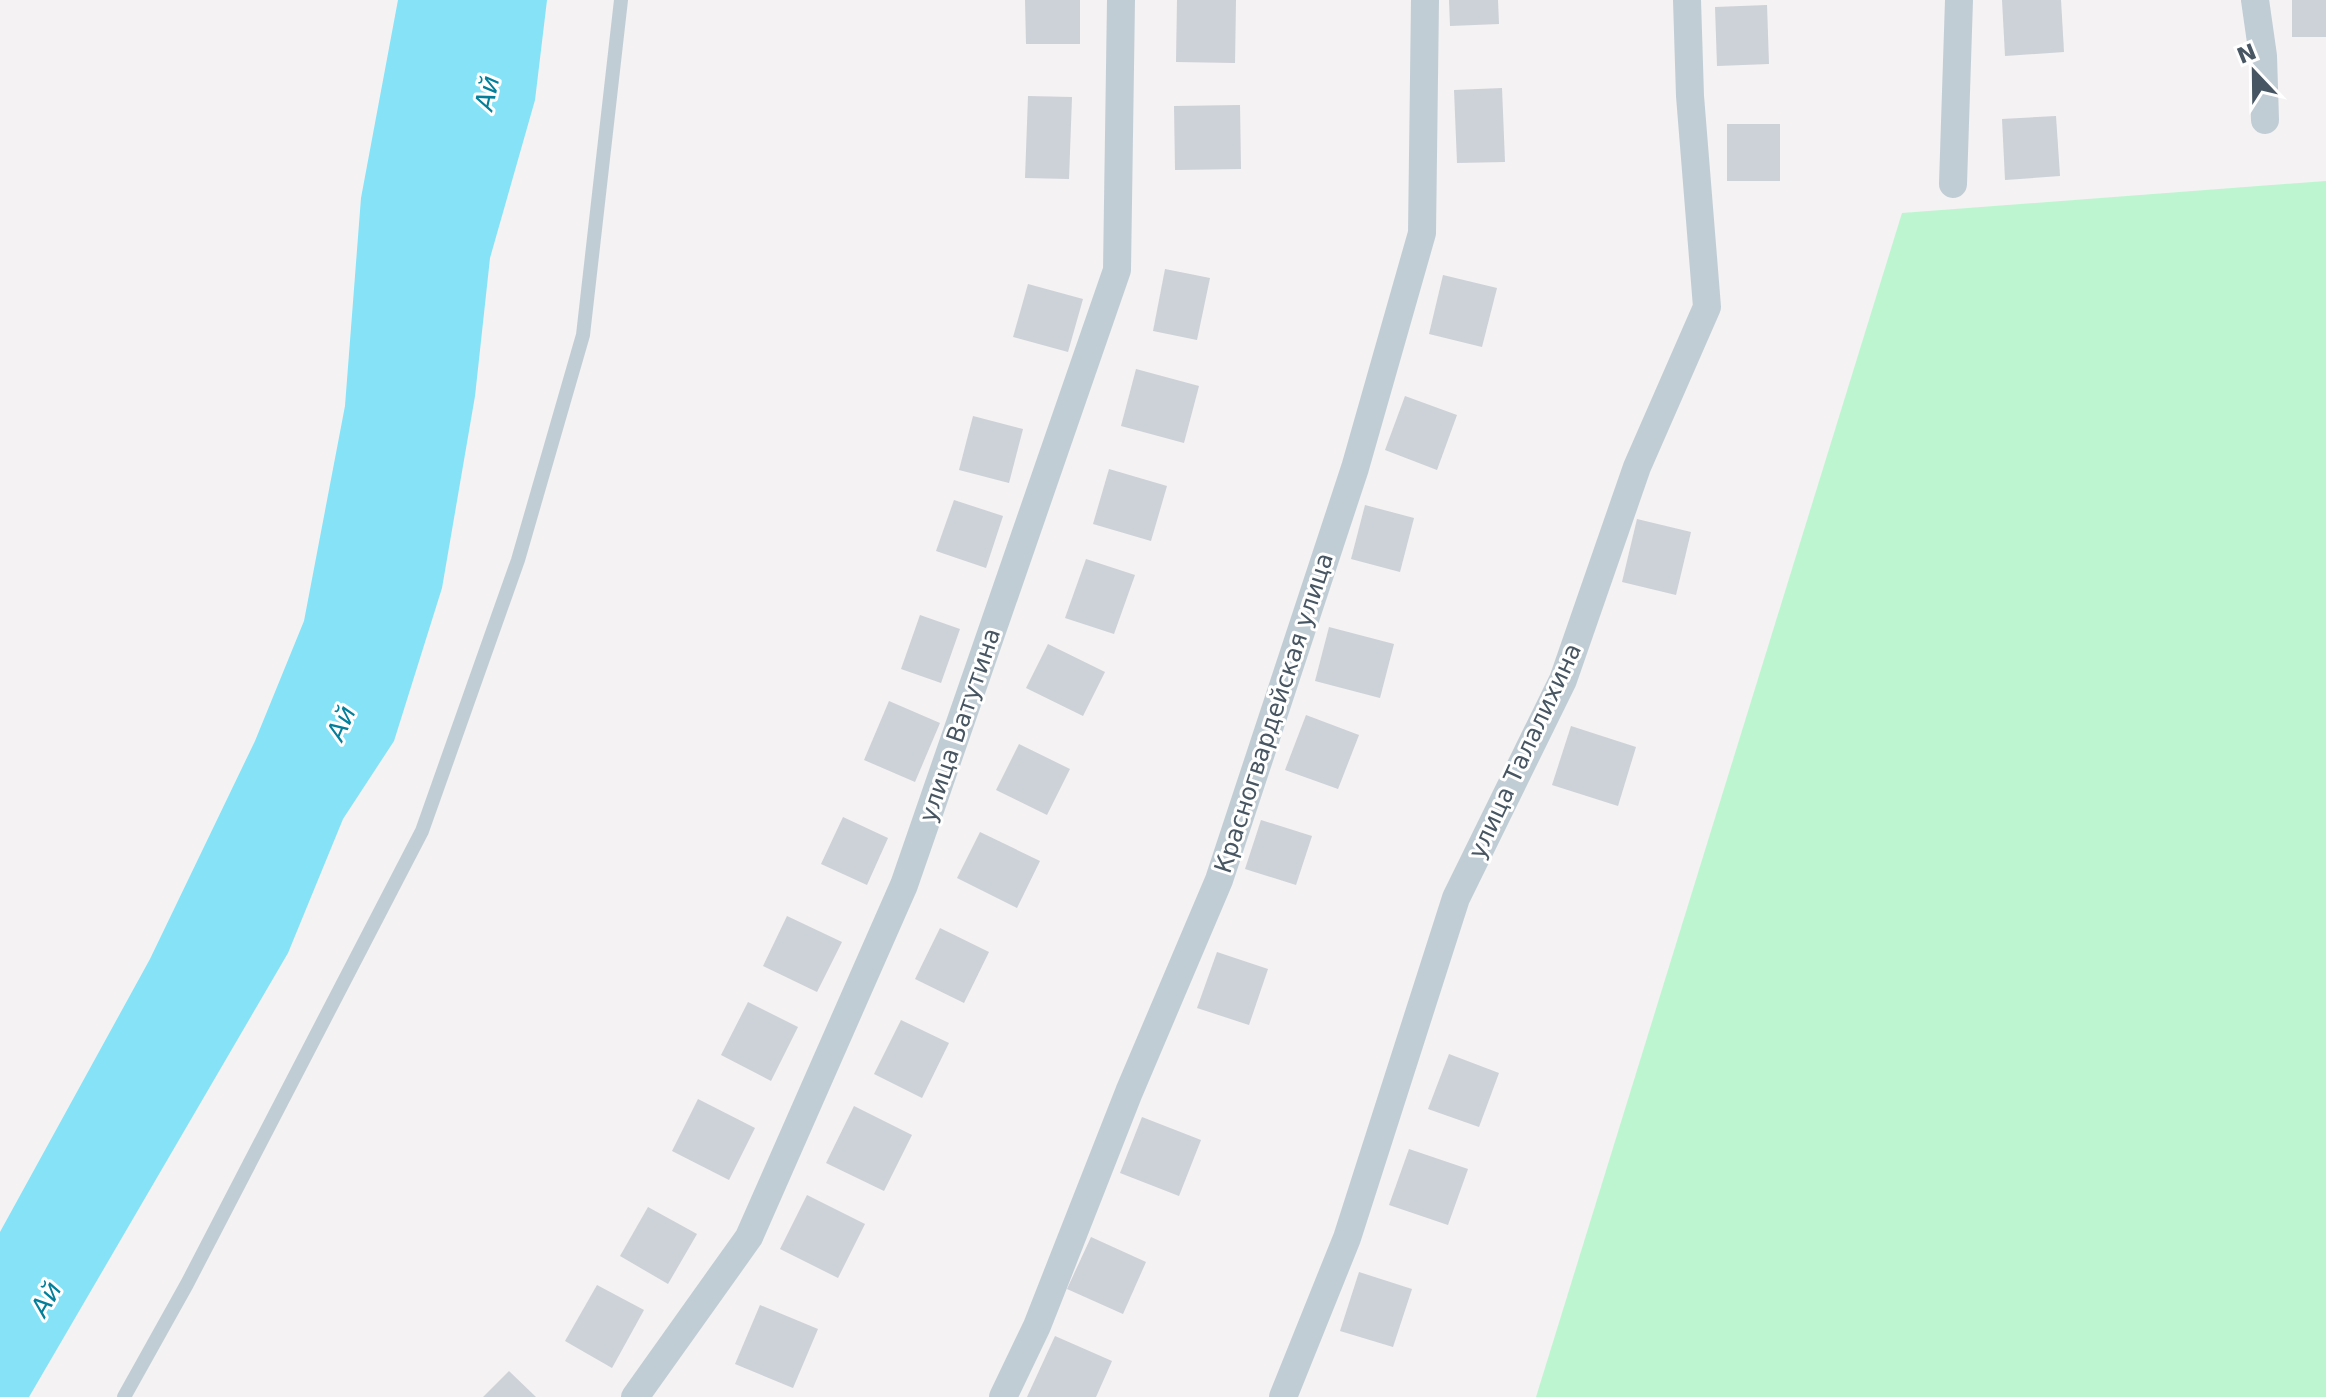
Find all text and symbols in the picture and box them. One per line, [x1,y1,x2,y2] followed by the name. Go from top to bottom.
[2214,32,2294,112] north arrow
[2233,39,2260,69] text: N
[468,73,505,115] water label: Ай
[1209,549,1339,877] street label: Красногвардейская улица
[914,624,1006,826] street label: улица Ватутина
[1463,639,1587,863] street label: улица Талалихина
[319,701,362,747] water label: Ай
[23,1276,68,1323] water label: Ай

